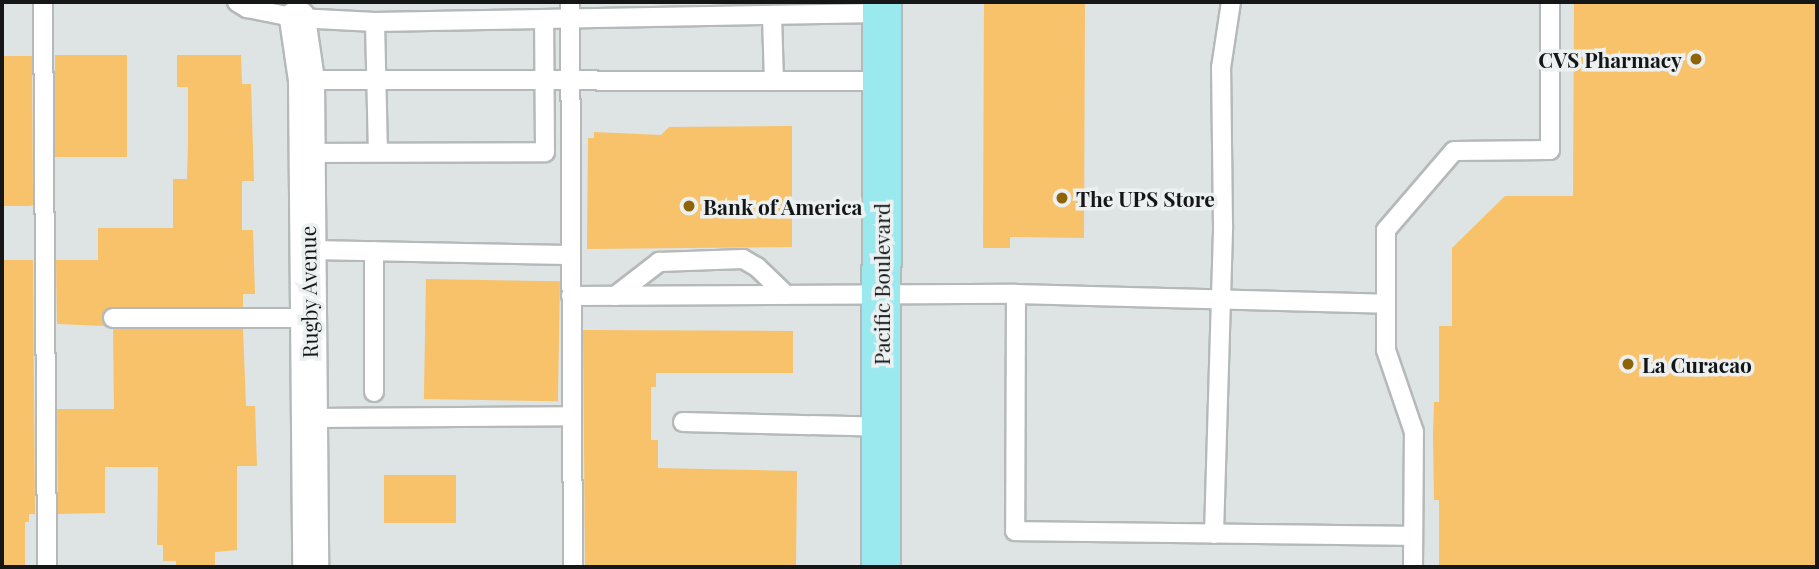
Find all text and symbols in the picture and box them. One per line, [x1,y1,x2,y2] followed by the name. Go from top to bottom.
[1538,46,1682,72] place label: CVS Pharmacy
[1688,51,1704,67] marker: CVS Pharmacy
[1076,185,1215,211] place label: The UPS Store
[1054,190,1070,206] marker: The UPS Store
[703,193,863,219] place label: Bank of America
[681,198,697,214] marker: Bank of America
[868,203,894,365] street label: Pacific Boulevard
[294,225,322,359] street label: Rugby Avenue
[1642,351,1752,377] place label: La Curacao
[1620,356,1636,372] marker: La Curacao

